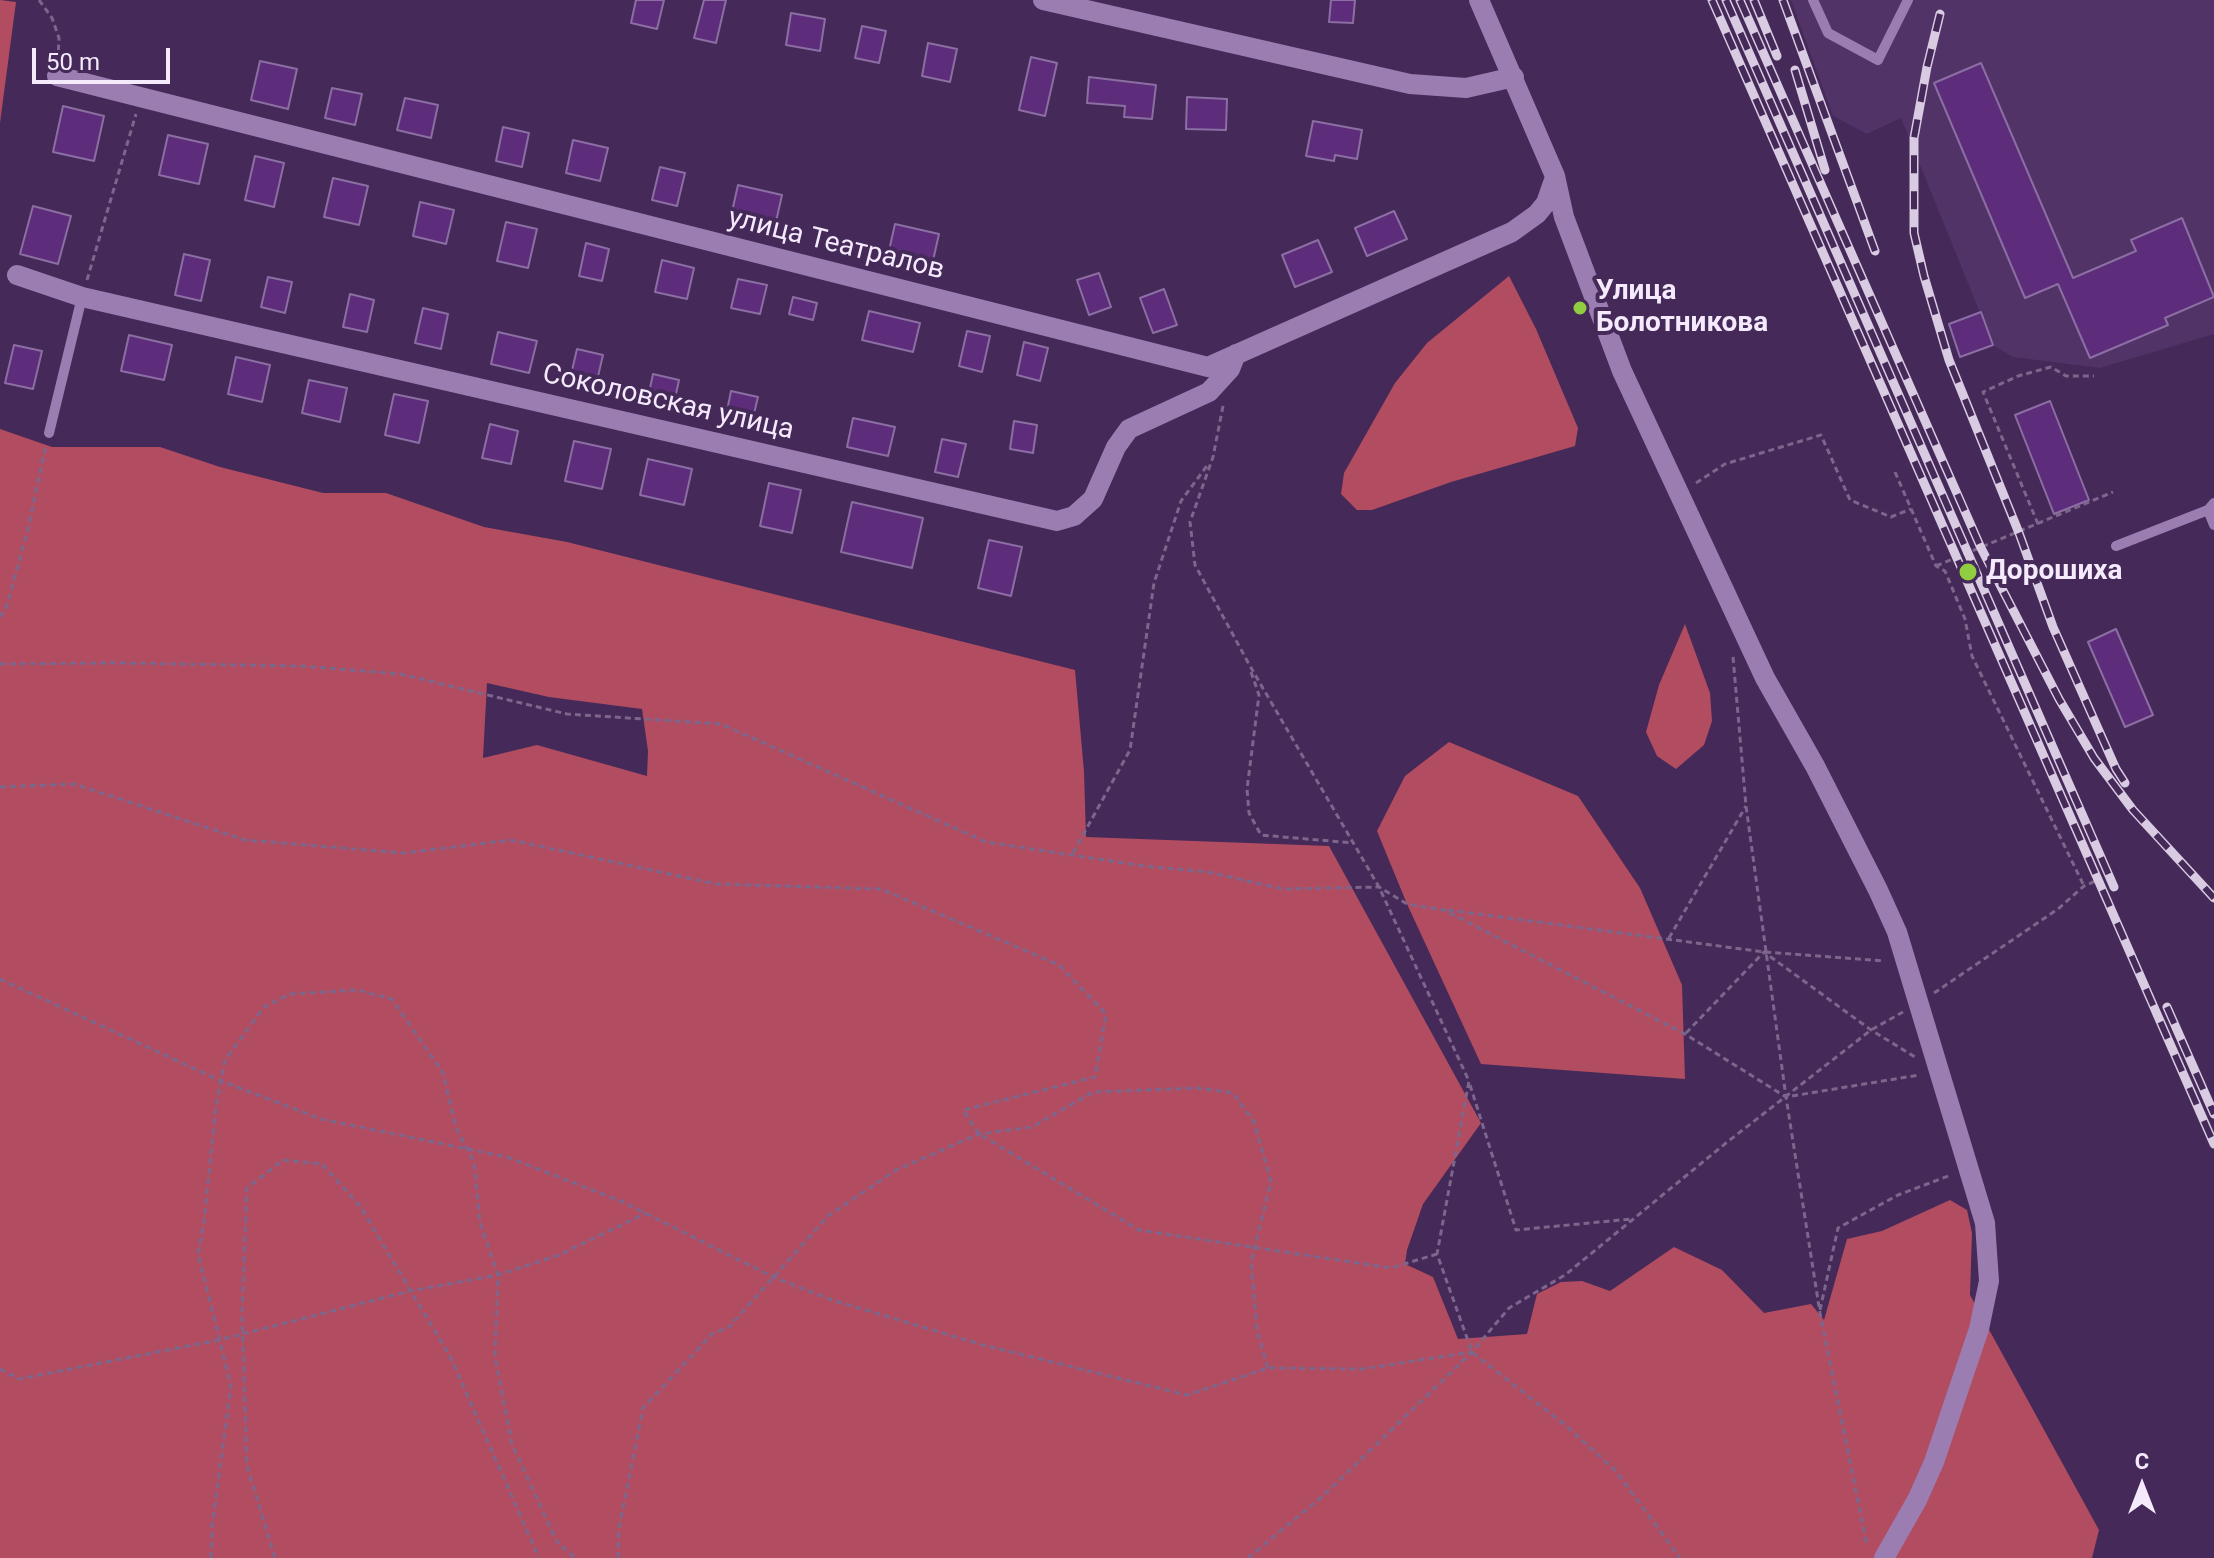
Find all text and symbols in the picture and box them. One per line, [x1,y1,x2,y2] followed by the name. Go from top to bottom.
[36,32,174,82] scale bar
[46,48,100,76] text: 50 m
[724,202,948,288] street label: улица Театралов
[1596,275,1768,341] place label: Улица Болотникова
[1571,299,1589,317] marker: Улица Болотникова
[539,358,797,448] street label: Соколовская улица
[1986,555,2122,589] place label: Дорошиха
[1957,561,1979,583] marker: Дорошиха
[2102,1446,2182,1526] north arrow
[2135,1449,2149,1474] text: С

